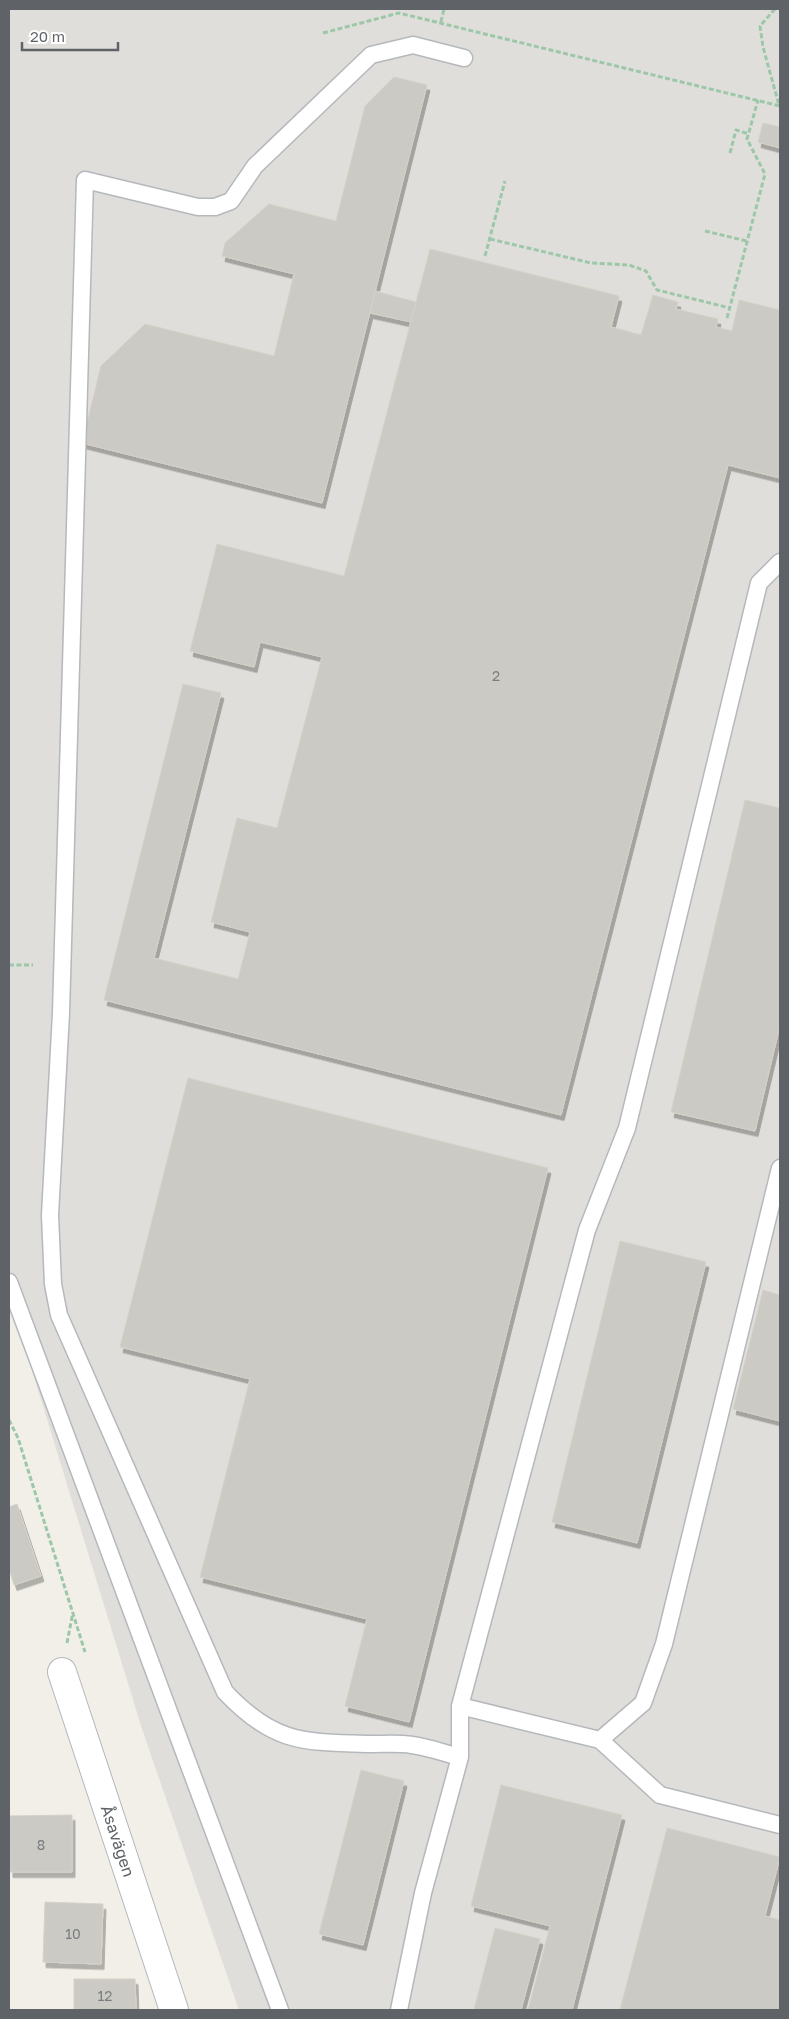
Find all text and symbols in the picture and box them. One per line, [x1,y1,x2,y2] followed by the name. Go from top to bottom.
[22,20,119,52] scale bar
[30,27,65,45] text: 20 m
[492,667,500,684] house number: 2
[97,1802,139,1879] street label: Åsavägen
[37,1836,45,1853] house number: 8
[65,1925,81,1942] house number: 10
[98,1987,112,2004] house number: 12

